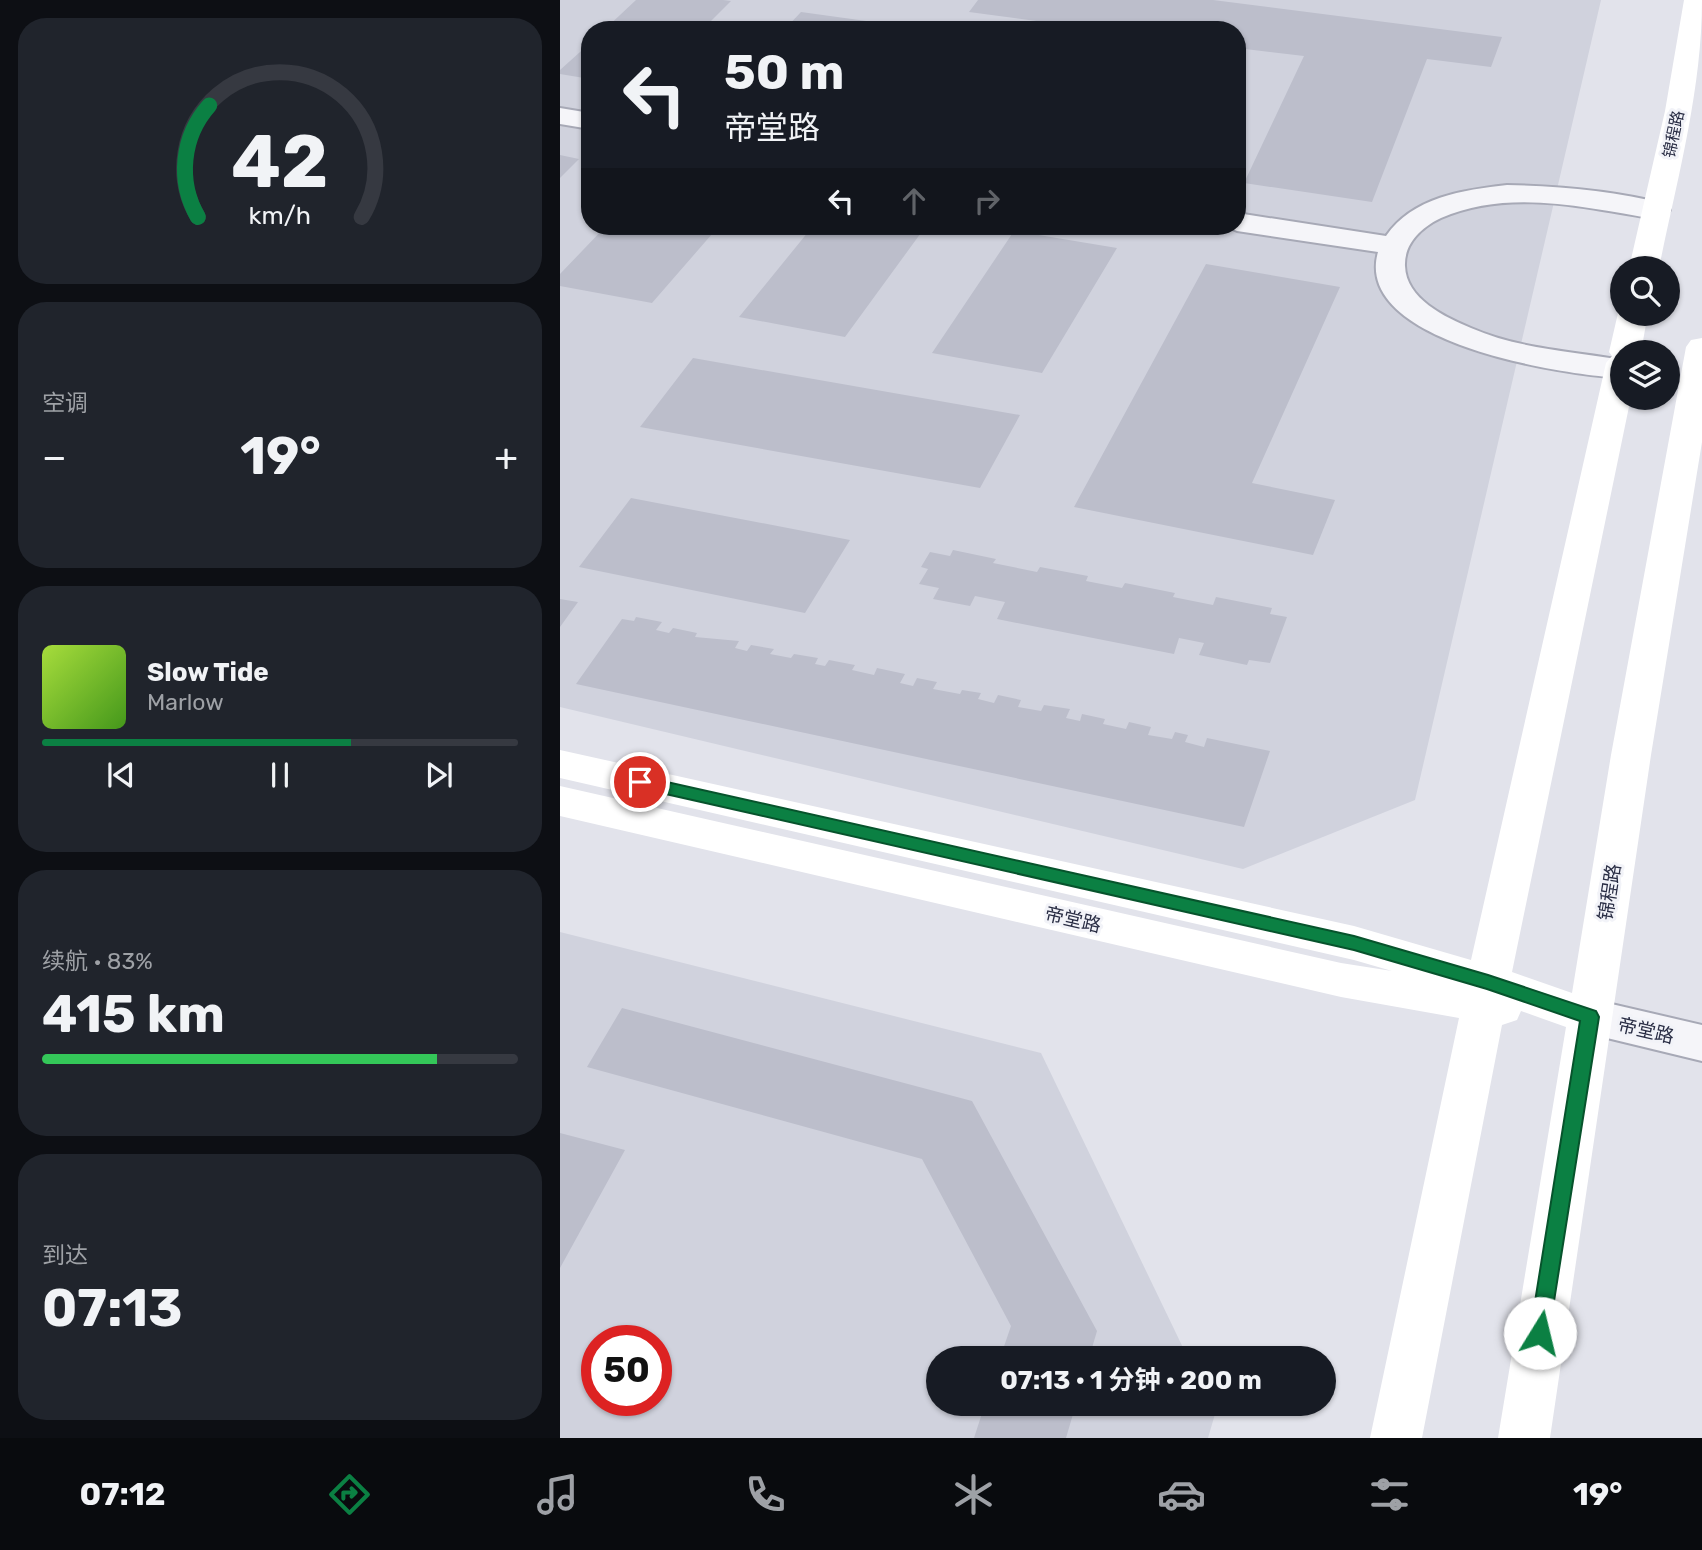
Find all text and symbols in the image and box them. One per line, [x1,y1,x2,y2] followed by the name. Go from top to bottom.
[724,43,844,101] text: 50 m
[609,49,700,140] icon: left
[724,109,820,147] text: 帝堂路
[1659,109,1688,160] street label: 锦程路
[231,119,329,205] text: 42
[822,182,860,220] icon: left
[895,182,933,220] icon: ahead
[968,182,1006,220] icon: right
[249,201,311,230] text: km/h
[1610,256,1680,410] map controls
[1610,256,1680,326] button: search
[1610,340,1680,410] button: layers
[42,389,88,417] text: 空调
[240,425,321,487] text: 19°
[42,434,67,480] text: −
[494,434,518,480] text: +
[147,657,269,688] text: Slow Tide
[147,688,224,716] text: Marlow
[610,752,670,812] pin
[102,756,140,794] icon: previous
[261,756,299,794] icon: pause
[420,756,458,794] icon: next
[621,763,659,801] icon: arrive
[1594,862,1625,922] street label: 锦程路
[1043,902,1103,937] street label: 帝堂路
[42,947,153,975] text: 续航 · 83%
[42,983,225,1045] text: 415 km
[1616,1013,1676,1048] street label: 帝堂路
[42,1241,88,1269] text: 到达
[42,1277,182,1339] text: 07:13
[1503,1296,1577,1370] position arrow
[581,1325,672,1416] speed limit sign: 50
[1000,1365,1262,1396] text: 07:13 · 1 分钟 · 200 m
[325,1470,374,1519] icon: directions
[533,1470,582,1519] icon: music
[741,1470,790,1519] icon: phone
[949,1470,998,1519] icon: climate
[1157,1470,1206,1519] icon: car
[1365,1470,1414,1519] icon: filters
[80,1475,166,1513] text: 07:12
[1573,1475,1622,1513] text: 19°

